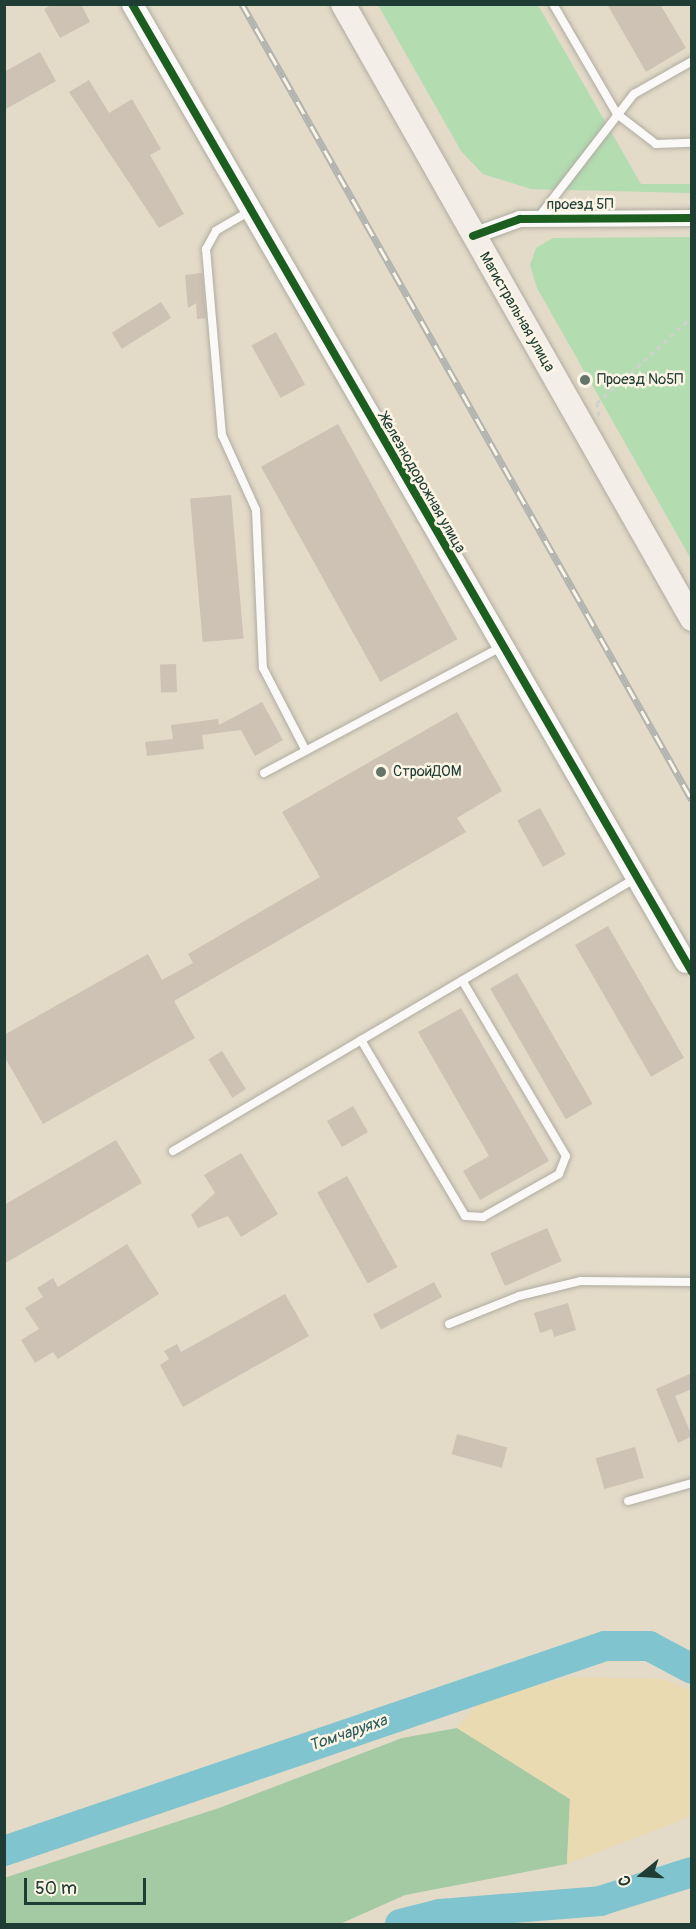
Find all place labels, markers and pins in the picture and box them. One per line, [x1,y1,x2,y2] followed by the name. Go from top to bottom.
[597,371,683,389] place label: Проезд №5П
[578,373,592,387] marker: Проезд №5П
[393,763,461,781] place label: СтройДОМ
[374,765,388,779] marker: СтройДОМ

